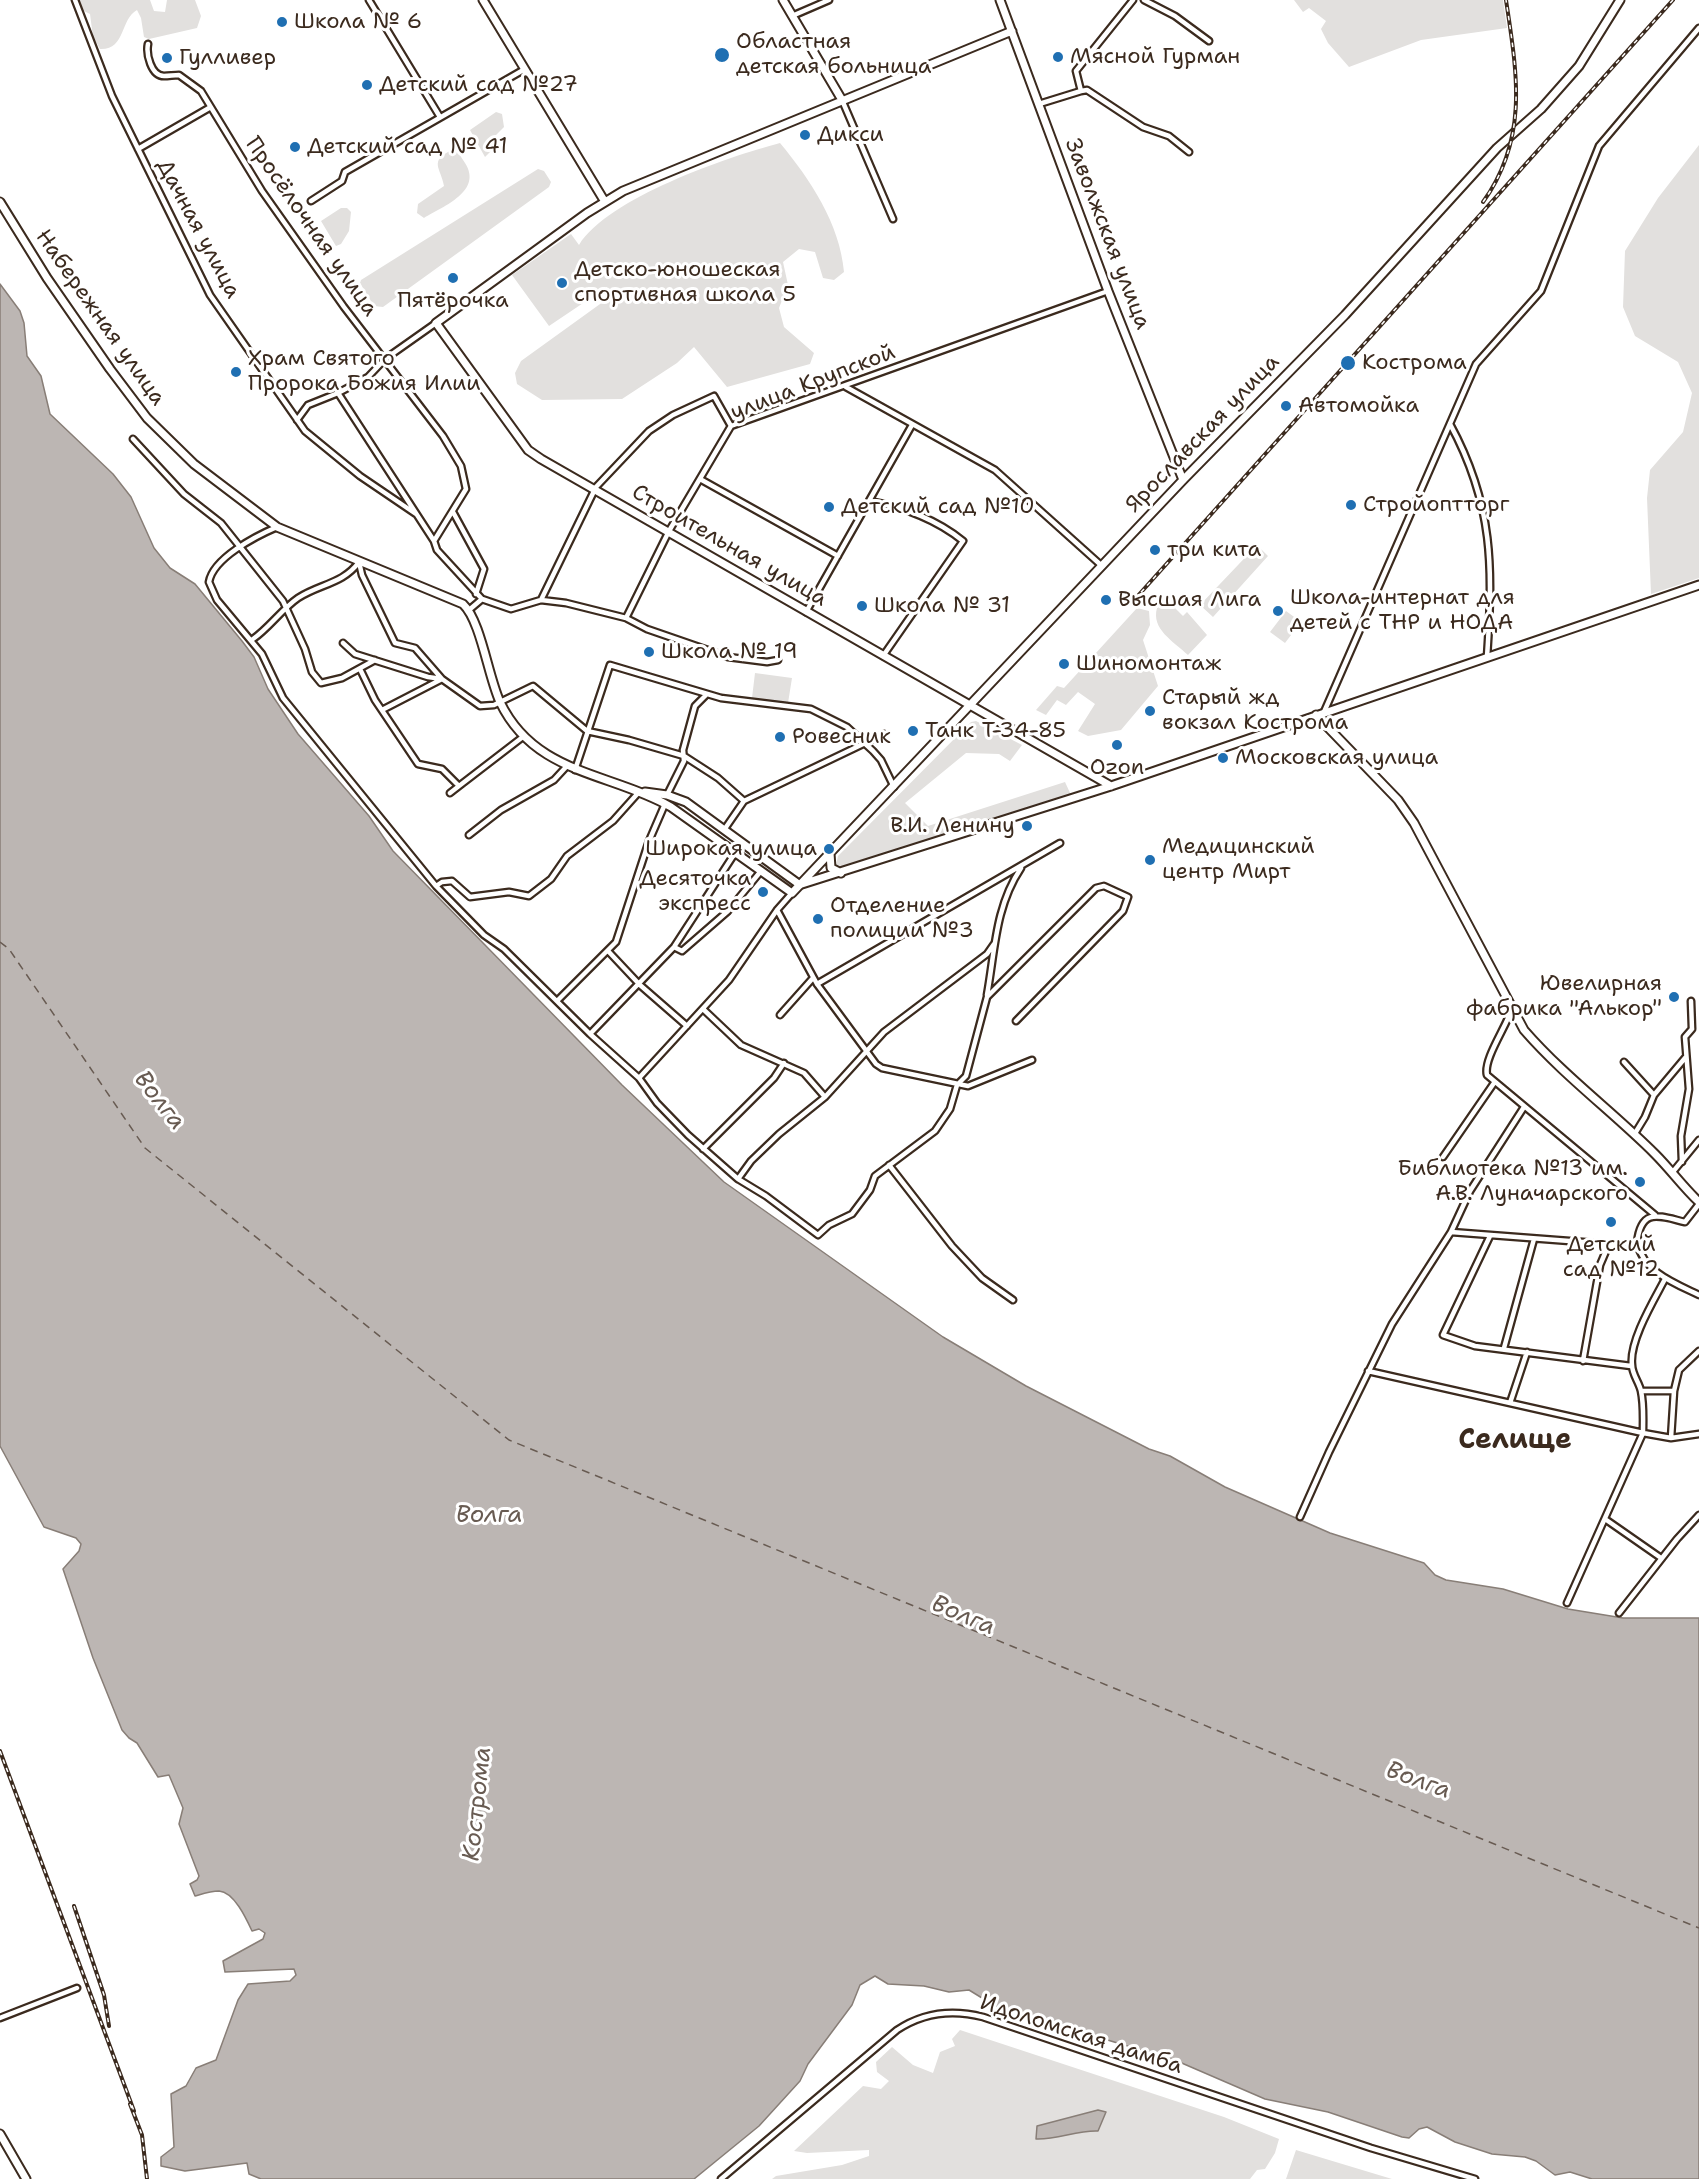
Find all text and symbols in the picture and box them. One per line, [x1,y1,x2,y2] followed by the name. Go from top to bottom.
[294,9,422,35] place label: Школа № 6
[275,15,289,29] marker: Школа № 6
[736,29,931,80] place label: Областная детская больница
[1070,44,1240,70] place label: Мясной Гурман
[179,45,276,71] place label: Гулливер
[713,46,731,64] marker: Областная детская больница
[1051,50,1065,64] marker: Мясной Гурман
[160,51,174,65] marker: Гулливер
[379,72,578,98] place label: Детский сад №27
[360,78,374,92] marker: Детский сад №27
[817,122,884,148] place label: Дикси
[798,128,812,142] marker: Дикси
[239,132,383,322] street label: Просёлочная улица
[307,134,508,160] place label: Детский сад № 41
[1058,135,1156,333] street label: Заволжская улица
[288,140,302,154] marker: Детский сад № 41
[150,155,246,303] street label: Дачная улица
[29,225,171,411] street label: Набережная улица
[574,257,796,308] place label: Детско-юношеская спортивная школа 5
[446,271,460,285] marker: Пятёрочка
[555,276,569,290] marker: Детско-юношеская спортивная школа 5
[397,288,509,314] place label: Пятёрочка
[727,339,899,427] street label: улица Крупской
[248,346,481,398] place label: Храм Святого Пророка Божия Илии
[1121,349,1285,519] street label: Ярославская улица
[1362,350,1467,376] place label: Кострома
[1339,354,1357,372] marker: Кострома
[229,365,243,379] marker: Храм Святого Пророка Божия Илии
[1298,393,1419,419] place label: Автомойка
[1279,399,1293,413] marker: Автомойка
[627,479,831,613] street label: Строительная улица
[1363,492,1509,518] place label: Стройоптторг
[841,494,1035,520] place label: Детский сад №10
[1344,498,1358,512] marker: Стройоптторг
[822,500,836,514] marker: Детский сад №10
[1167,537,1261,563] place label: три кита
[1148,543,1162,557] marker: три кита
[1290,585,1515,636] place label: Школа-интернат для детей с ТНР и НОДА
[1118,587,1261,613] place label: Высшая Лига
[874,593,1010,619] place label: Школа № 31
[1099,593,1113,607] marker: Высшая Лига
[855,599,869,613] marker: Школа № 31
[1271,604,1285,618] marker: Школа-интернат для детей с ТНР и НОДА
[661,639,798,665] place label: Школа № 19
[642,645,656,659] marker: Школа № 19
[1076,651,1221,677] place label: Шиномонтаж
[1057,657,1071,671] marker: Шиномонтаж
[1162,685,1348,736] place label: Старый жд вокзал Кострома
[1143,704,1157,718] marker: Старый жд вокзал Кострома
[925,718,1066,744] place label: Танк Т-34-85
[792,724,891,750] place label: Ровесник
[906,724,920,738] marker: Танк Т-34-85
[773,730,787,744] marker: Ровесник
[1110,738,1124,752] marker: Ozon
[1235,745,1438,771] place label: Московская улица
[1216,751,1230,765] marker: Московская улица
[1090,755,1144,781] place label: Ozon
[890,813,1015,839] place label: В.И. Ленину
[1020,819,1034,833] marker: В.И. Ленину
[1162,834,1315,885] place label: Медицинский центр Мирт
[645,836,817,862] place label: Широкая улица
[822,842,836,856] marker: Широкая улица
[1143,853,1157,867] marker: Медицинский центр Мирт
[639,866,751,918] place label: Десяточка экспресс
[756,885,770,899] marker: Десяточка экспресс
[830,893,974,944] place label: Отделение полиции №3
[811,912,825,926] marker: Отделение полиции №3
[1466,971,1662,1022] place label: Ювелирная фабрика "Алькор"
[1667,990,1681,1004] marker: Ювелирная фабрика "Алькор"
[127,1066,191,1136] water label: Волга
[1398,1156,1628,1208] place label: Библиотека №13 им. А.В. Луначарского
[1633,1175,1647,1189] marker: Библиотека №13 им. А.В. Луначарского
[1604,1215,1618,1229] marker: Детский сад №12
[1563,1232,1659,1284] place label: Детский сад №12
[1458,1424,1572,1458] district label: Селище
[456,1502,522,1530] water label: Волга
[927,1590,999,1642] water label: Волга
[458,1745,498,1863] water label: Кострома
[1382,1756,1454,1806] water label: Волга
[976,1990,1186,2080] street label: Идоломская дамба

